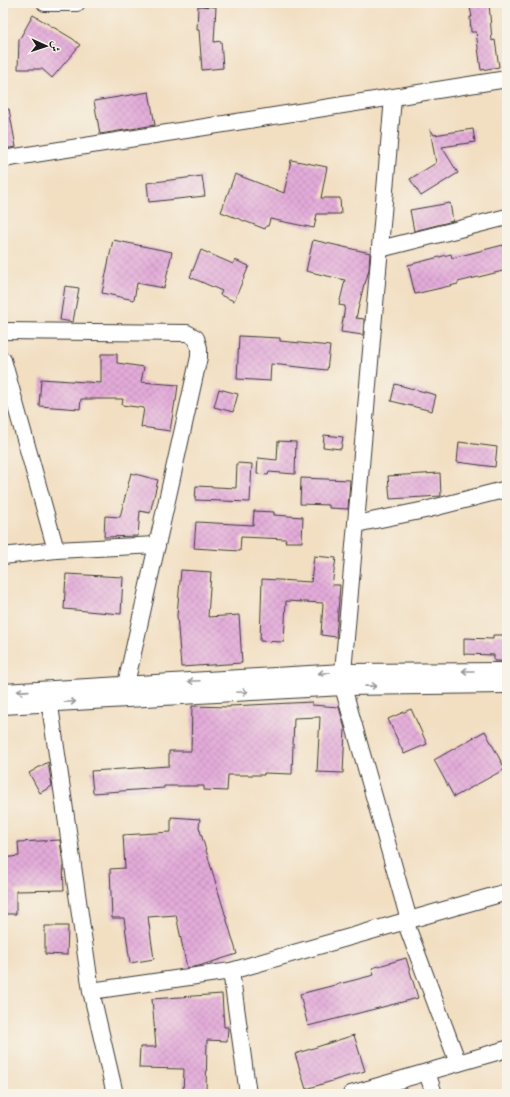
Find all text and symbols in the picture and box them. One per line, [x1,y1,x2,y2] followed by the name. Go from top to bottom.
[26,26,66,66] north arrow
[47,41,62,52] text: ش
[462,667,475,675] one-way arrow
[318,670,331,677] one-way arrow
[188,677,201,684] one-way arrow
[364,682,377,690] one-way arrow
[17,687,30,694] one-way arrow
[235,689,248,696] one-way arrow
[63,698,76,705] one-way arrow

